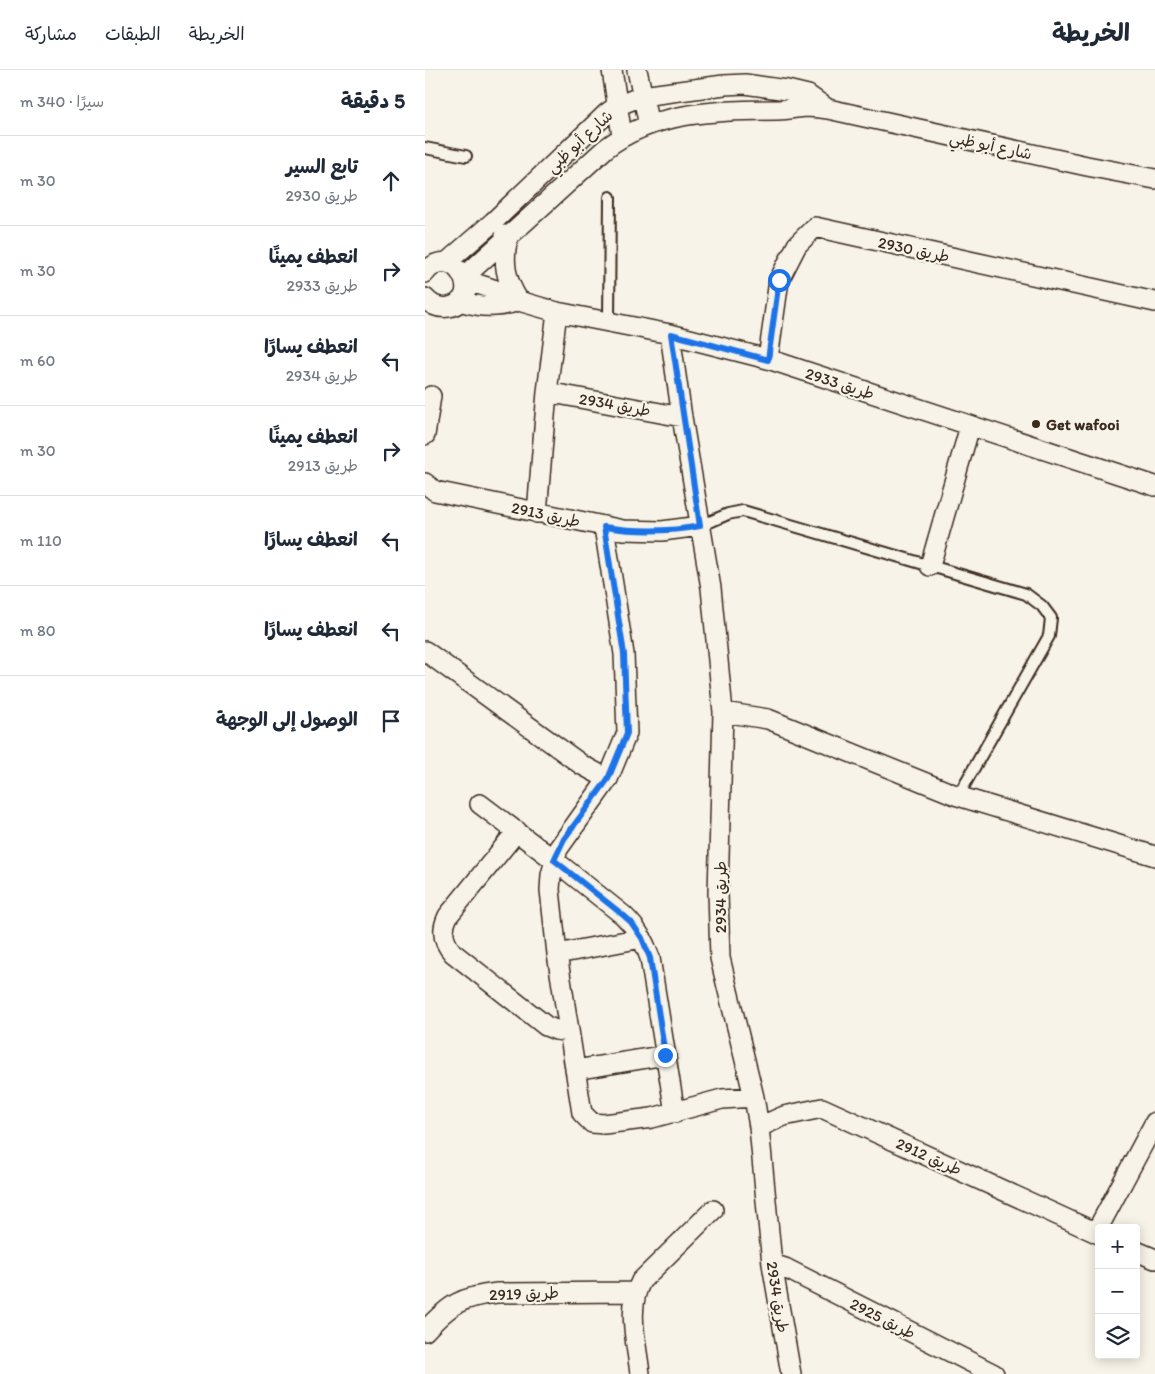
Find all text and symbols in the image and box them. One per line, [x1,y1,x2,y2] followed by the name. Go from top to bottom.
[1052,18,1130,47] text: الخريطة
[25,23,77,45] text: مشاركة
[105,23,161,45] text: الطبقات
[189,23,245,45] text: الخريطة
[341,88,405,113] text: 5 دقيقة
[20,92,104,111] text: سيرًا · 340 m
[542,106,620,181] street label: شارع أبو ظبي
[947,127,1034,168] street label: شارع أبو ظبي
[286,155,358,178] text: تابع السير
[377,167,405,195] icon: ahead
[20,171,56,190] text: 30 m
[285,186,358,205] text: طريق 2930
[876,233,951,266] street label: طريق 2930
[269,245,358,268] text: انعطف يمينًا
[377,257,405,285] icon: right
[20,261,56,280] text: 30 m
[768,269,791,292] route start
[287,276,358,295] text: طريق 2933
[264,335,358,358] text: انعطف يسارًا
[377,347,405,375] icon: left
[20,351,55,370] text: 60 m
[803,363,877,404] street label: طريق 2933
[286,366,358,385] text: طريق 2934
[578,389,652,420] street label: طريق 2934
[1046,415,1120,434] place label: Get wafooi
[1030,418,1042,430] marker: Get wafooi
[269,425,358,448] text: انعطف يمينًا
[377,437,405,465] icon: right
[20,441,56,460] text: 30 m
[288,456,358,475] text: طريق 2913
[510,498,582,531] street label: طريق 2913
[377,527,405,555] icon: left
[264,528,358,551] text: انعطف يسارًا
[20,531,62,550] text: 110 m
[377,617,405,645] icon: left
[264,618,358,641] text: انعطف يسارًا
[20,621,56,640] text: 80 m
[377,707,405,735] icon: arrive
[216,708,358,731] text: الوصول إلى الوجهة
[711,861,730,933] street label: طريق 2934
[654,1044,677,1067] route end
[893,1134,965,1179] street label: طريق 2912
[1095,1224,1140,1359] map controls
[1095,1224,1140,1269] button: +
[762,1260,793,1334] street label: طريق 2934
[1095,1269,1140,1314] button: −
[489,1283,559,1304] street label: طريق 2919
[847,1294,919,1343] street label: طريق 2925
[1095,1314,1140,1359] button: layers

